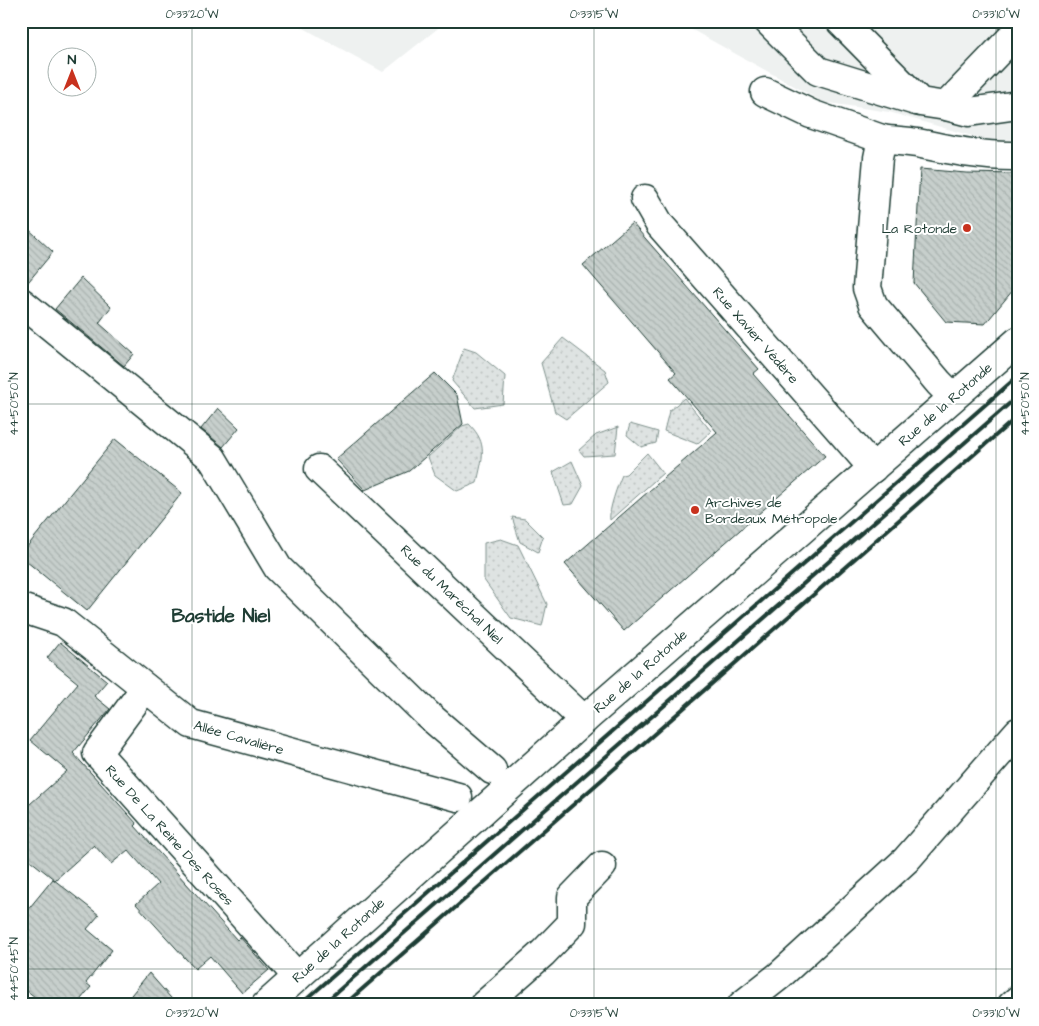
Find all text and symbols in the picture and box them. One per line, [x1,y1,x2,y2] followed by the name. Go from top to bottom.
[166,6,219,23] text: 0°33'20"W
[570,6,619,23] text: 0°33'15"W
[972,6,1021,23] text: 0°33'10"W
[48,48,98,98] north arrow
[68,50,77,70] text: N
[881,219,957,239] place label: La Rotonde
[961,222,973,234] marker: La Rotonde
[708,283,803,389] street label: Rue Xavier Védère
[894,358,997,451] street label: Rue de la Rotonde
[6,372,23,436] text: 44°50'50"N
[1017,372,1034,436] text: 44°50'50"N
[705,493,838,529] place label: Archives de Bordeaux Métropole
[689,504,701,516] marker: Archives de Bordeaux Métropole
[396,540,507,649] street label: Rue du Maréchal Niel
[172,603,270,630] district label: Bastide Niel
[589,625,692,718] street label: Rue de la Rotonde
[191,716,286,760] street label: Allée Cavalière
[100,761,238,911] street label: Rue De La Reine Des Roses
[288,893,390,988] street label: Rue de la Rotonde
[6,937,23,1001] text: 44°50'45"N
[166,1005,219,1022] text: 0°33'20"W
[570,1005,619,1022] text: 0°33'15"W
[972,1005,1021,1022] text: 0°33'10"W

